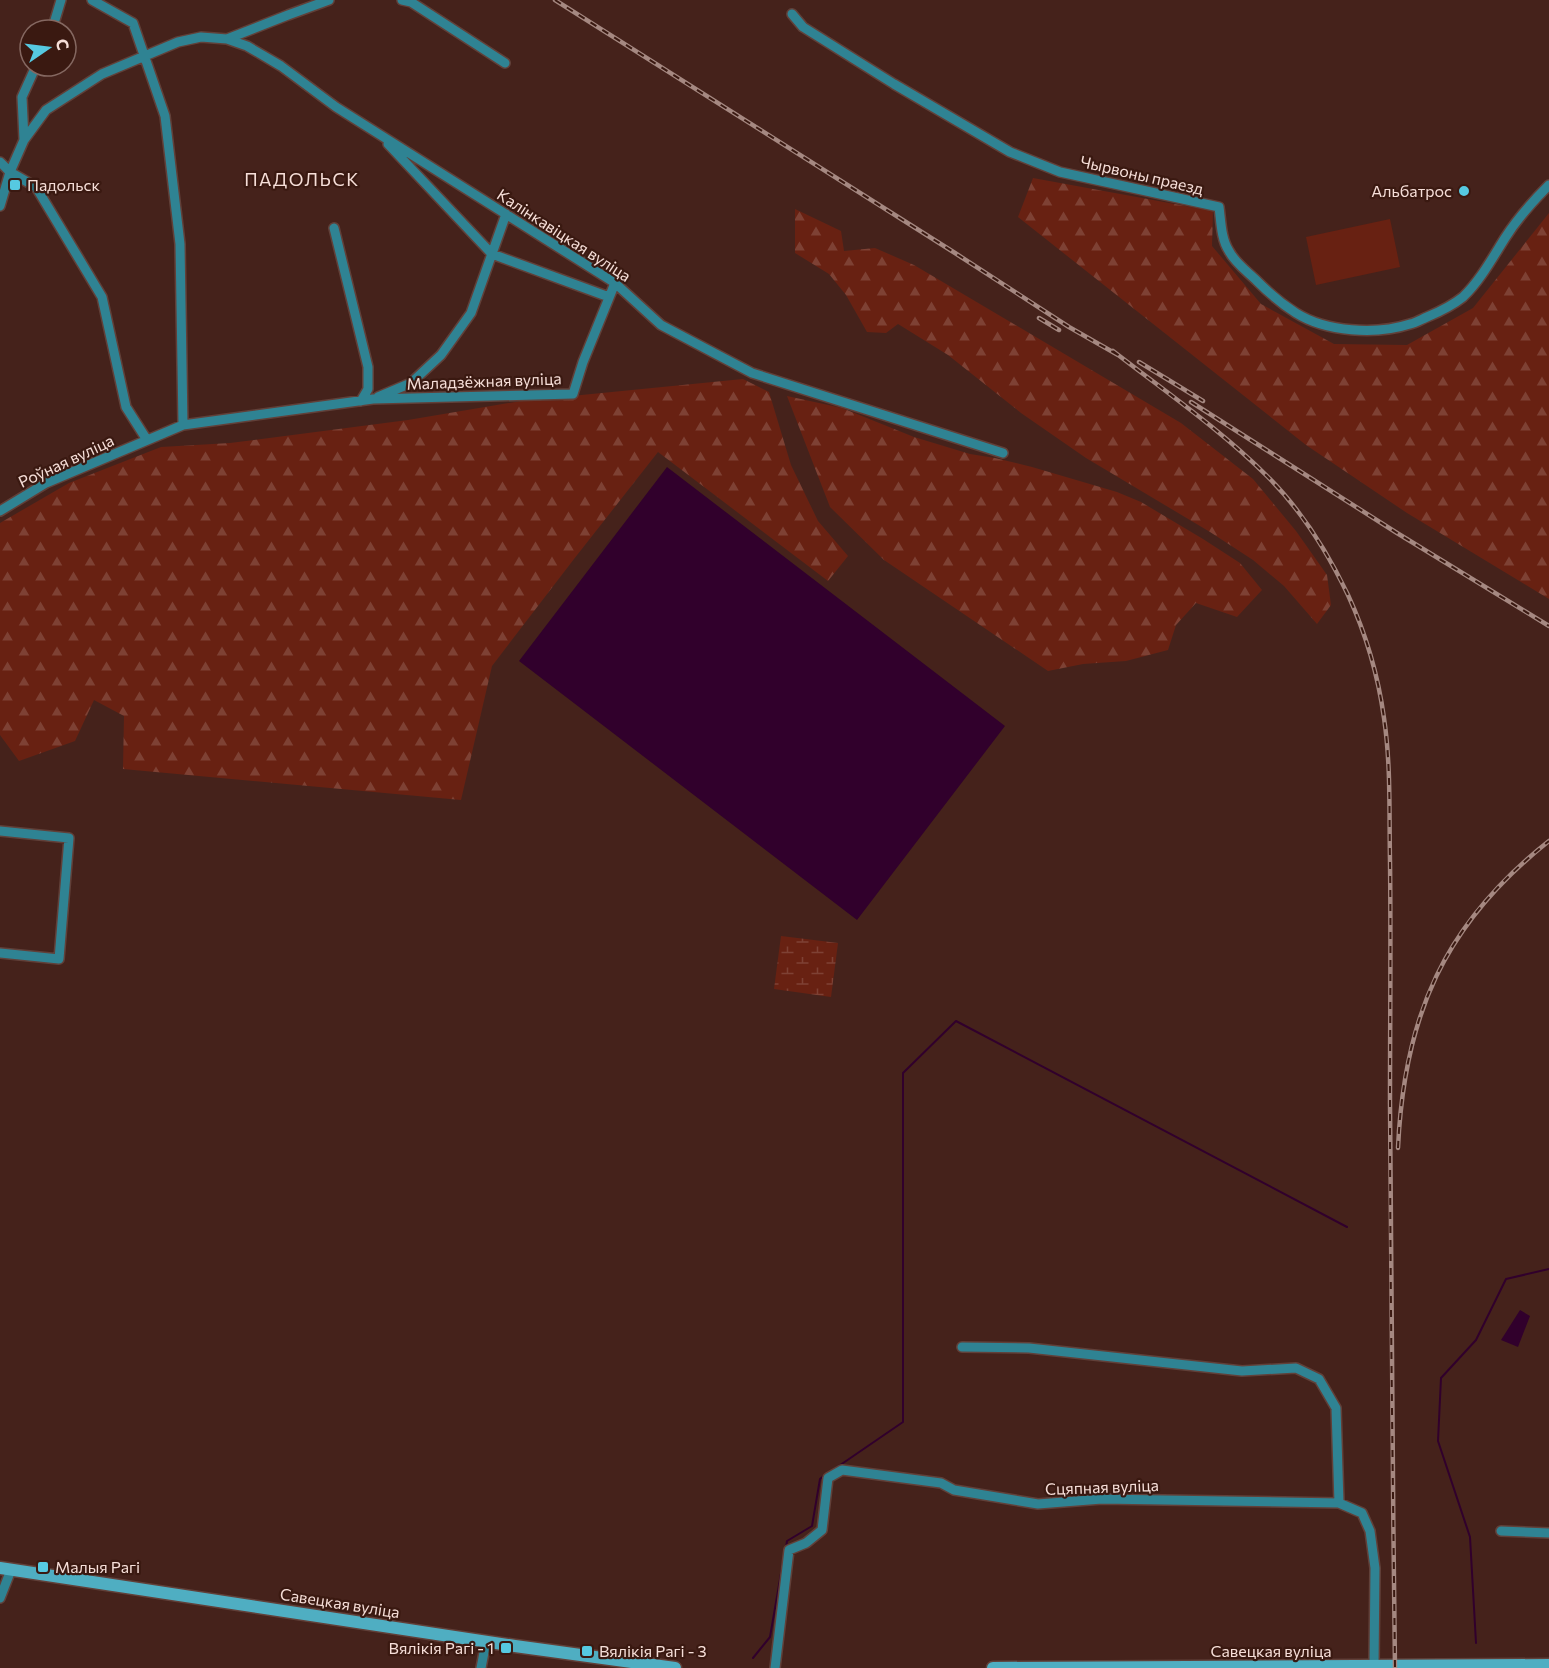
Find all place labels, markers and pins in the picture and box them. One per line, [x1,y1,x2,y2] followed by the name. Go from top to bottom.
[27,175,100,194] place label: Падольск
[8,178,22,192] marker: Падольск
[1371,181,1452,200] place label: Альбатрос
[1457,184,1471,198] marker: Альбатрос
[55,1557,140,1576] place label: Малыя Рагі
[36,1560,50,1574] marker: Малыя Рагі
[389,1638,494,1657] place label: Вялікія Рагі - 1
[499,1641,513,1655] marker: Вялікія Рагі - 1
[599,1641,707,1660] place label: Вялікія Рагі - 3
[580,1644,594,1658] marker: Вялікія Рагі - 3

